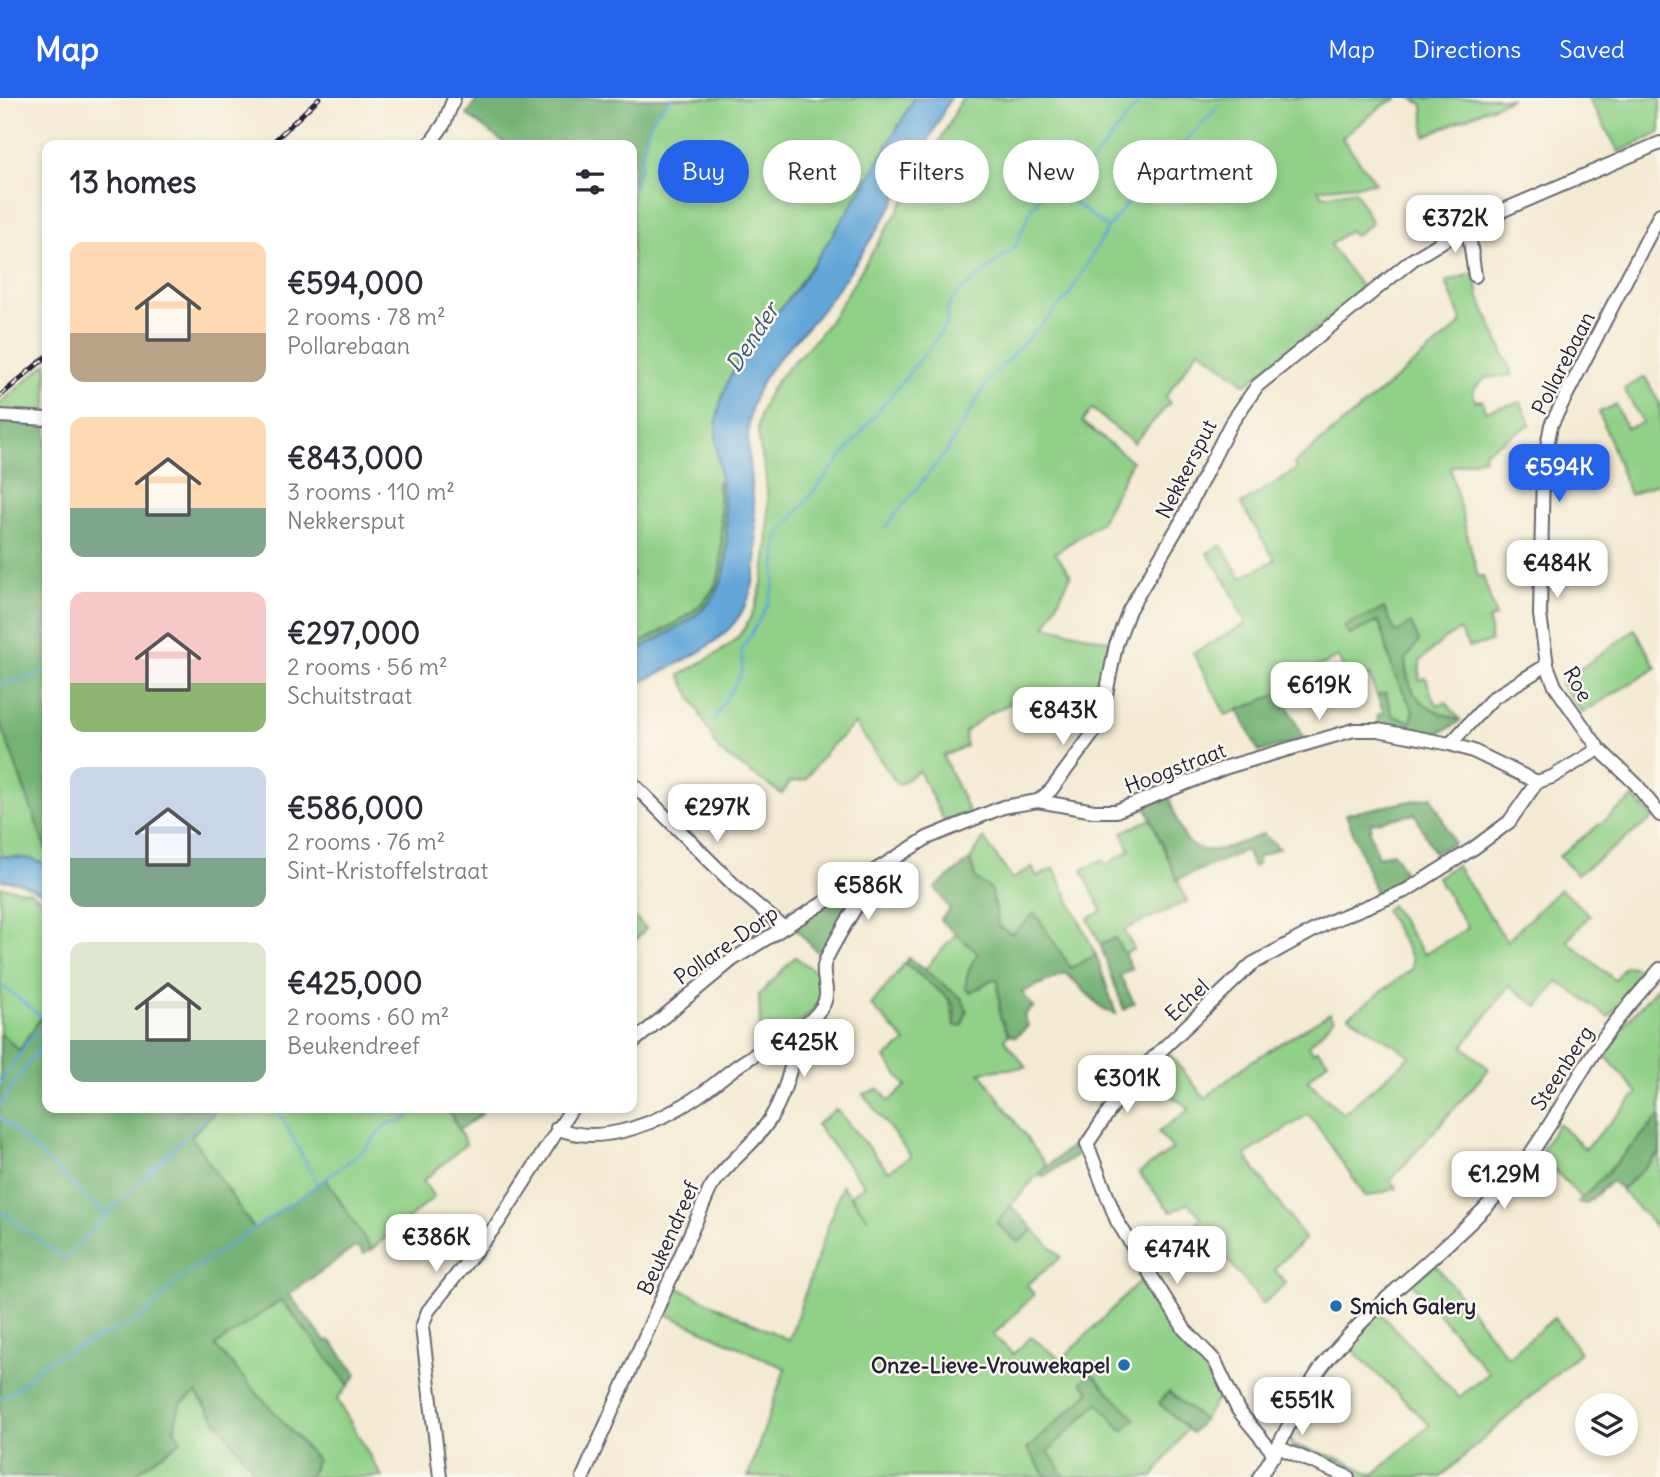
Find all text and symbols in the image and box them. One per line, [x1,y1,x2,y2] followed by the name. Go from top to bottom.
[35,28,99,70] text: Map
[1328,34,1375,64] text: Map
[1413,34,1521,64] text: Directions
[1559,34,1625,64] text: Saved
[658,140,749,203] chip: Buy
[763,140,861,203] chip: Rent
[875,140,989,203] chip: Filters
[1003,140,1099,203] chip: New
[1113,140,1277,203] chip: Apartment
[70,163,196,201] text: 13 homes
[571,163,609,201] icon: filters
[1406,195,1504,255] pin: €372K
[1422,203,1488,232] text: €372K
[287,264,424,302] text: €594,000
[126,270,210,354] icon: home
[719,295,787,377] water label: Dender
[287,302,446,331] text: 2 rooms · 78 m²
[1525,307,1601,419] street label: Pollarebaan
[287,331,410,360] text: Pollarebaan
[1150,415,1222,523] street label: Nekkersput
[287,439,423,477] text: €843,000
[1510,444,1608,504] pin: €594K
[126,445,210,529] icon: home
[1525,452,1593,481] text: €594K
[287,477,455,506] text: 3 rooms · 110 m²
[287,506,405,535] text: Nekkersput
[1508,540,1606,600] pin: €484K
[1523,548,1591,577] text: €484K
[287,614,420,652] text: €297,000
[126,620,210,704] icon: home
[287,652,448,681] text: 2 rooms · 56 m²
[1270,662,1368,722] pin: €619K
[1557,662,1599,706] street label: Roe
[1287,670,1351,699] text: €619K
[287,681,412,710] text: Schuitstraat
[1014,688,1112,747] pin: €843K
[1029,695,1097,724] text: €843K
[1121,736,1229,800] street label: Hoogstraat
[668,784,766,844] pin: €297K
[287,789,424,827] text: €586,000
[684,792,750,821] text: €297K
[126,795,210,879] icon: home
[287,827,445,856] text: 2 rooms · 76 m²
[287,856,488,885] text: Sint-Kristoffelstraat
[819,862,917,922] pin: €586K
[834,870,902,899] text: €586K
[669,899,783,991] street label: Pollare-Dorp
[287,964,423,1002] text: €425,000
[126,970,210,1054] icon: home
[1159,973,1215,1027] street label: Echel
[287,1002,449,1031] text: 2 rooms · 60 m²
[755,1020,853,1079] pin: €425K
[1525,1020,1599,1116] street label: Steenberg
[770,1027,838,1056] text: €425K
[287,1031,420,1060] text: Beukendreef
[1078,1056,1176,1115] pin: €301K
[1094,1063,1160,1092] text: €301K
[1447,1152,1561,1211] pin: €1.29M
[1468,1159,1540,1188] text: €1.29M
[631,1176,705,1299] street label: Beukendreef
[387,1214,485,1274] pin: €386K
[402,1222,470,1251] text: €386K
[1128,1226,1226,1286] pin: €474K
[1144,1234,1210,1263] text: €474K
[1350,1293,1476,1320] place label: Smich Galery
[1328,1298,1344,1314] marker: Smich Galery
[871,1352,1110,1379] place label: Onze-Lieve-Vrouwekapel
[1116,1357,1132,1373] marker: Onze-Lieve-Vrouwekapel
[1253,1378,1351,1437] pin: €551K
[1270,1385,1334,1414] text: €551K
[1575,1393,1638,1456] map controls
[1575,1393,1638,1456] button: layers

